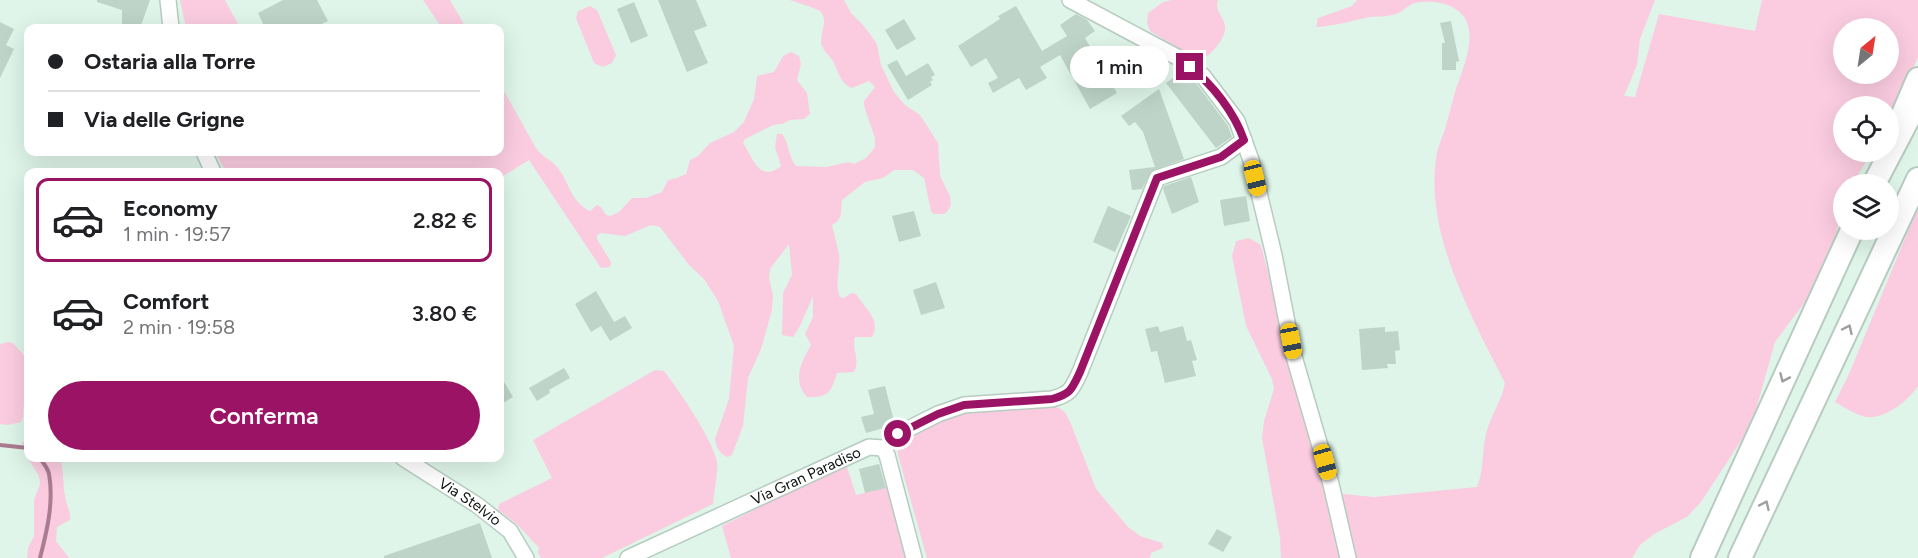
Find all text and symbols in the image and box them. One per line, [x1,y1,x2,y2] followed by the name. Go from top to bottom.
[1833,18,1899,84] north arrow
[1833,18,1899,240] map controls
[1070,46,1169,88] callout: 1 min
[84,48,256,75] text: Ostaria alla Torre
[1176,53,1203,80] route end
[1096,55,1143,79] text: 1 min
[1833,96,1899,162] button: locate
[84,106,245,133] text: Via delle Grigne
[1242,158,1268,198] car
[1833,174,1899,240] button: layers
[51,193,105,247] icon: car
[123,195,218,222] text: Economy
[413,207,477,234] text: 2.82 €
[123,222,231,246] text: 1 min · 19:57
[51,286,105,340] icon: car
[123,288,209,315] text: Comfort
[412,300,477,327] text: 3.80 €
[123,315,235,339] text: 2 min · 19:58
[1279,322,1303,360] car
[1840,324,1852,335] one-way arrow
[1779,372,1791,383] one-way arrow
[48,381,480,450] button: Conferma
[884,420,911,447] route start
[1311,442,1339,482] car
[748,443,864,509] street label: Via Gran Paradiso
[435,474,505,530] street label: Via Stelvio
[1757,501,1769,512] one-way arrow

